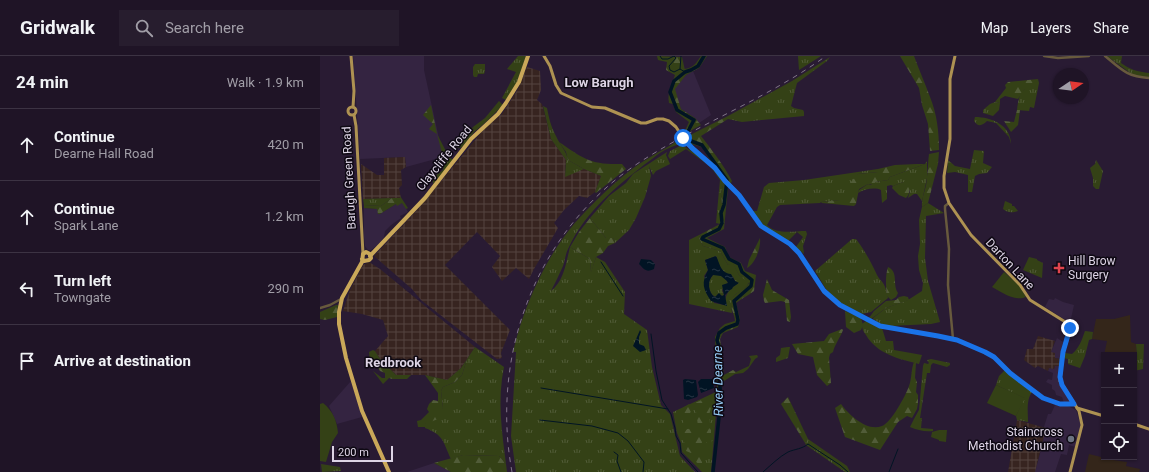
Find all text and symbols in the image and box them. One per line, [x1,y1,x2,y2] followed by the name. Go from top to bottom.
[119,10,399,46] search box
[20,16,95,39] text: Gridwalk
[133,17,155,39] icon: search
[165,19,244,37] text: Search here
[981,20,1008,36] text: Map
[1030,20,1071,36] text: Layers
[1093,20,1129,36] text: Share
[1053,68,1089,104] north arrow
[16,72,69,92] text: 24 min
[227,75,304,90] text: Walk · 1.9 km
[564,75,634,90] district label: Low Barugh
[413,123,475,193] street label: Claycliffe Road
[339,126,359,230] street label: Barugh Green Road
[54,128,115,146] text: Continue
[674,129,692,147] route start
[16,134,38,156] icon: ahead
[267,137,304,152] text: 420 m
[54,146,154,161] text: Dearne Hall Road
[54,200,115,218] text: Continue
[16,206,38,228] icon: ahead
[265,209,304,224] text: 1.2 km
[54,218,118,233] text: Spark Lane
[983,235,1037,293] street label: Darton Lane
[1068,254,1116,282] place label: Hill Brow Surgery
[1053,262,1065,274] marker: Hill Brow Surgery
[54,272,111,290] text: Turn left
[16,278,38,300] icon: left
[267,281,304,296] text: 290 m
[54,290,111,305] text: Towngate
[1061,319,1079,337] route end
[710,345,726,417] water label: River Dearne
[16,350,38,372] icon: arrive
[54,352,191,370] text: Arrive at destination
[1101,352,1137,460] map controls
[1101,352,1137,388] button: +
[365,355,422,370] district label: Redbrook
[1101,388,1137,424] button: −
[1101,424,1137,460] button: locate
[968,425,1063,453] place label: Staincross Methodist Church
[1066,434,1076,444] marker: Staincross Methodist Church
[332,444,393,463] scale bar
[338,446,369,459] text: 200 m

